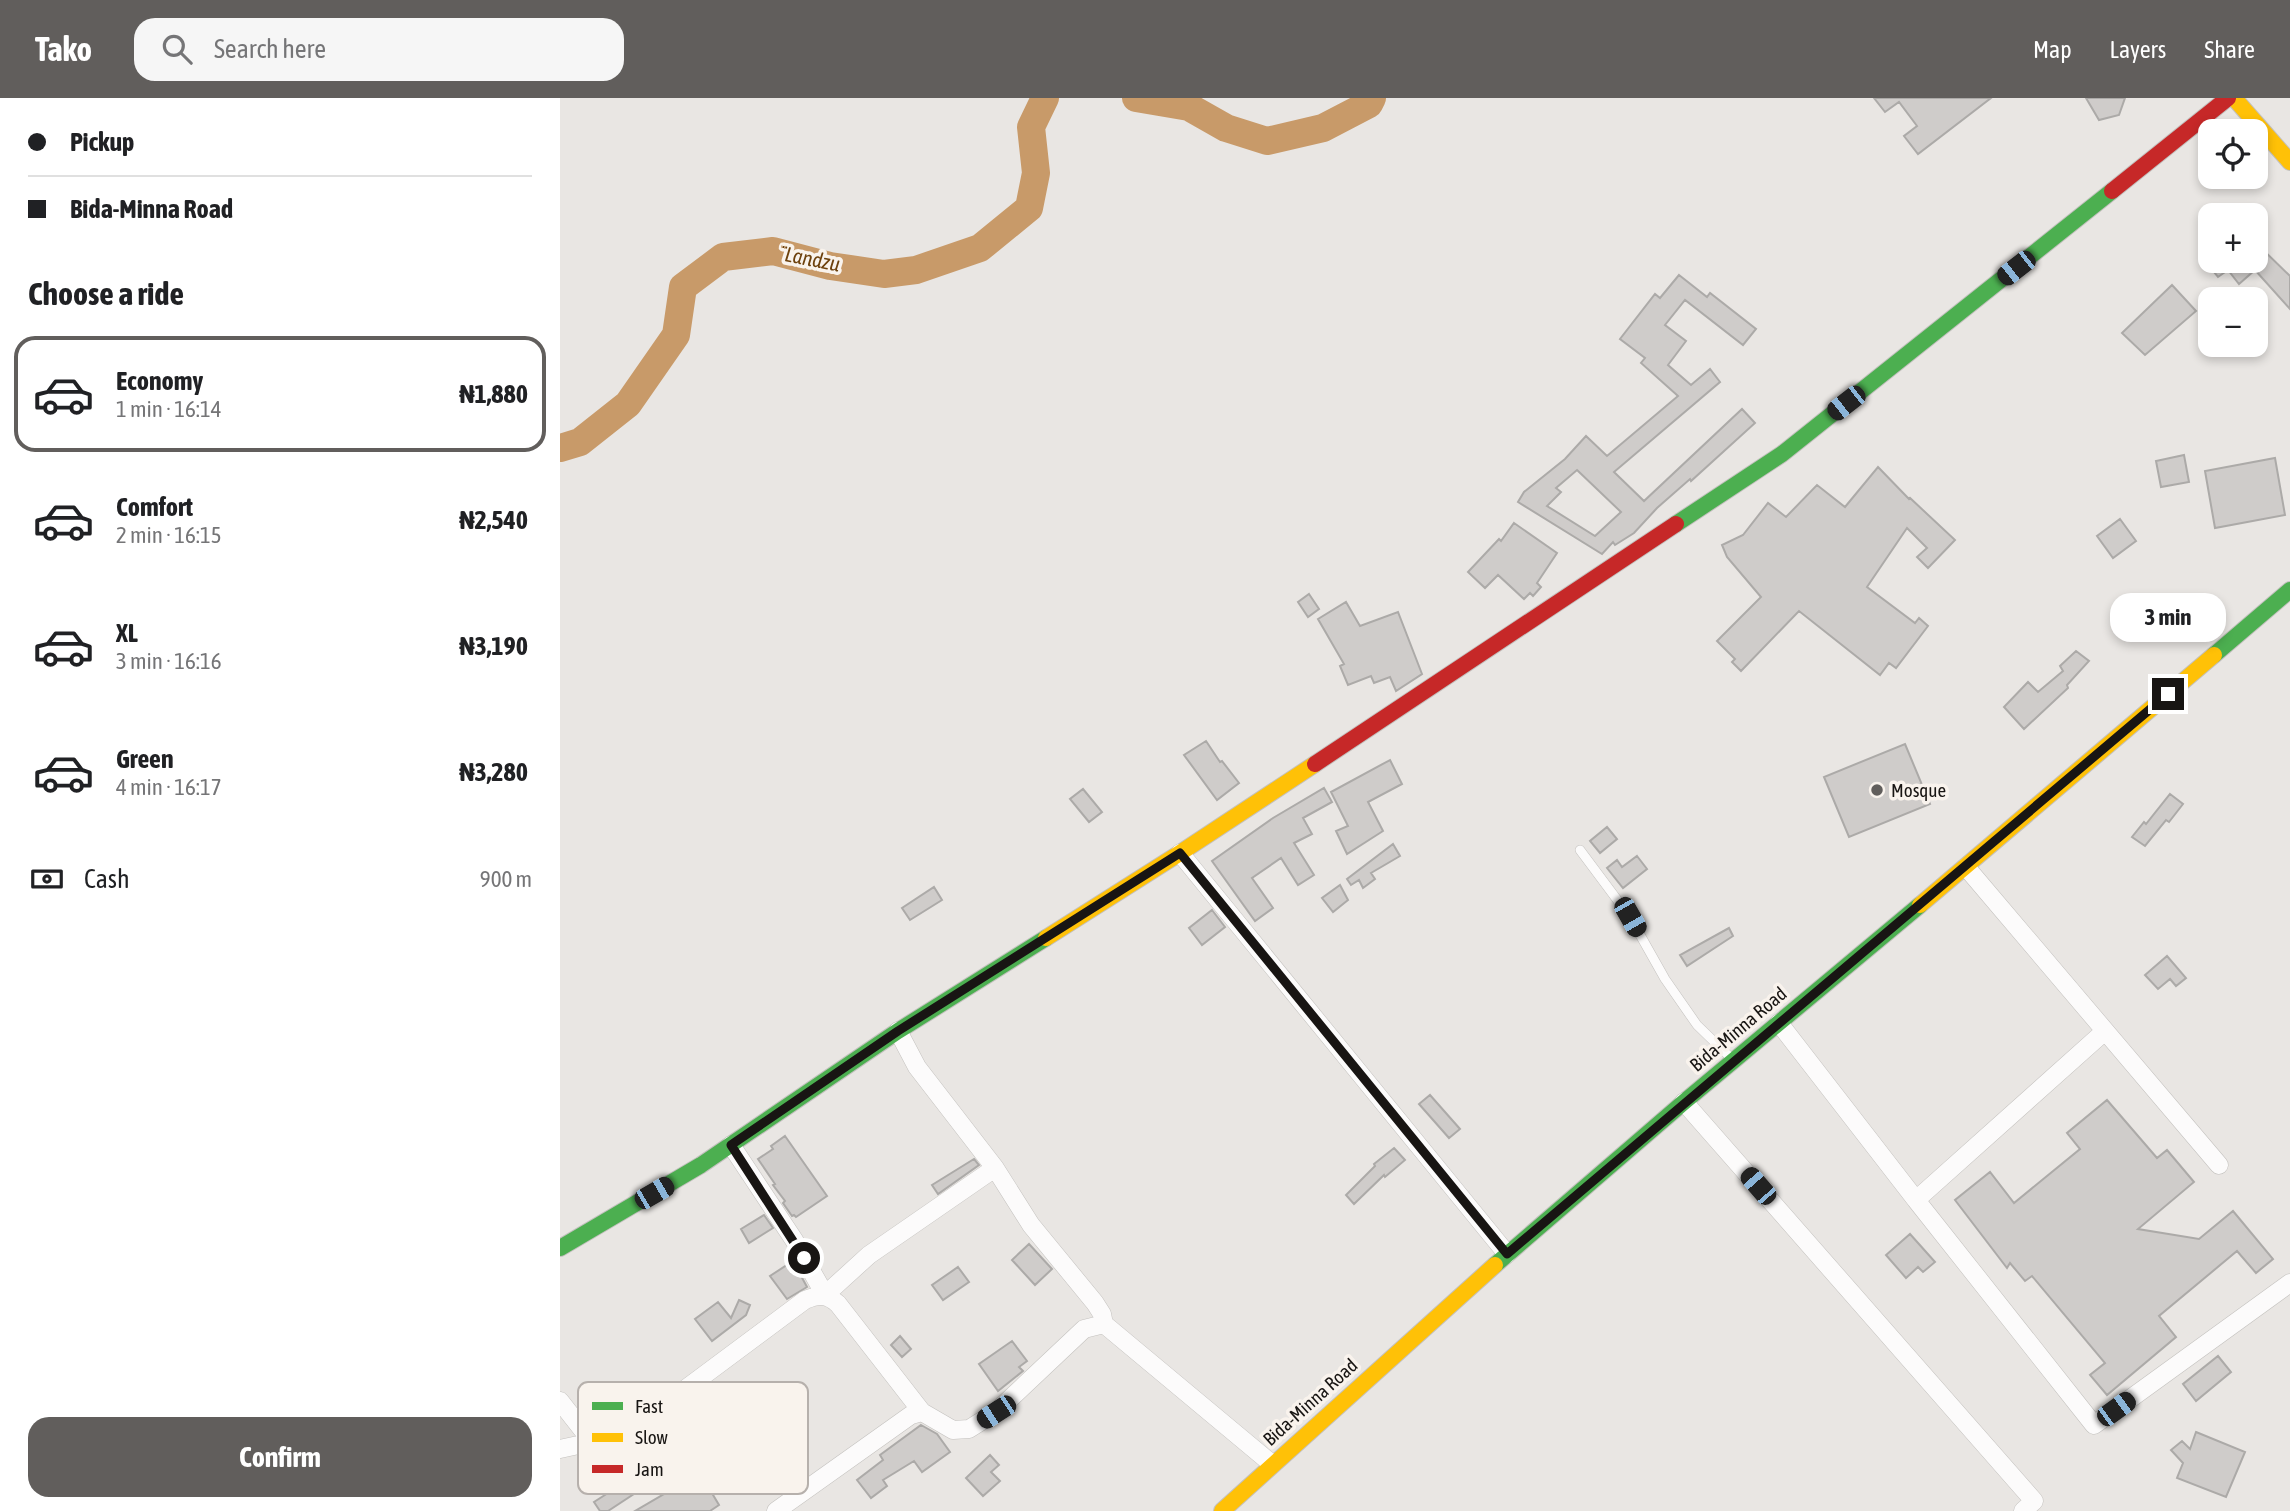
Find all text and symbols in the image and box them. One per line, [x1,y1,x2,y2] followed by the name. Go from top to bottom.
[134,18,624,81] search box
[35,30,92,68] text: Tako
[158,30,196,68] icon: search
[214,34,326,64] text: Search here
[2033,36,2072,63] text: Map
[2110,36,2166,63] text: Layers
[2204,36,2255,63] text: Share
[2198,119,2268,357] map controls
[2198,119,2268,189] button: locate
[70,127,134,157] text: Pickup
[70,194,233,224] text: Bida-Minna Road
[2198,203,2268,273] button: +
[778,240,842,276] water label: ¨Landzu
[1993,247,2040,289] car
[28,275,184,312] text: Choose a ride
[2198,287,2268,357] button: −
[32,363,95,426] icon: car
[116,366,203,396] text: Economy
[459,379,528,409] text: ₦1,880
[1823,382,1870,424] car
[116,396,222,422] text: 1 min · 16:14
[32,489,95,552] icon: car
[116,492,193,522] text: Comfort
[459,505,528,535] text: ₦2,540
[116,522,222,548] text: 2 min · 16:15
[2110,592,2226,642] callout: 3 min
[2145,604,2191,630] text: 3 min
[32,615,95,678] icon: car
[116,618,138,648] text: XL
[459,631,528,661] text: ₦3,190
[116,648,222,674] text: 3 min · 16:16
[2152,678,2184,710] route end
[32,741,95,804] icon: car
[116,744,174,774] text: Green
[459,757,528,787] text: ₦3,280
[116,774,222,800] text: 4 min · 16:17
[1891,779,1946,801] place label: Mosque
[1869,782,1885,798] marker: Mosque
[28,860,66,898] icon: cash
[84,864,130,894] text: Cash
[480,866,532,892] text: 900 m
[1611,894,1650,940] car
[1685,982,1791,1076] street label: Bida-Minna Road
[1737,1163,1780,1209] car
[631,1173,678,1213] car
[788,1242,820,1274] route start
[1258,1354,1362,1450] street label: Bida-Minna Road
[578,1382,808,1494] legend
[2093,1388,2140,1430] car
[973,1392,1020,1432] car
[635,1395,663,1417] text: Fast
[28,1417,532,1497] button: Confirm
[635,1426,669,1448] text: Slow
[635,1458,664,1480] text: Jam

